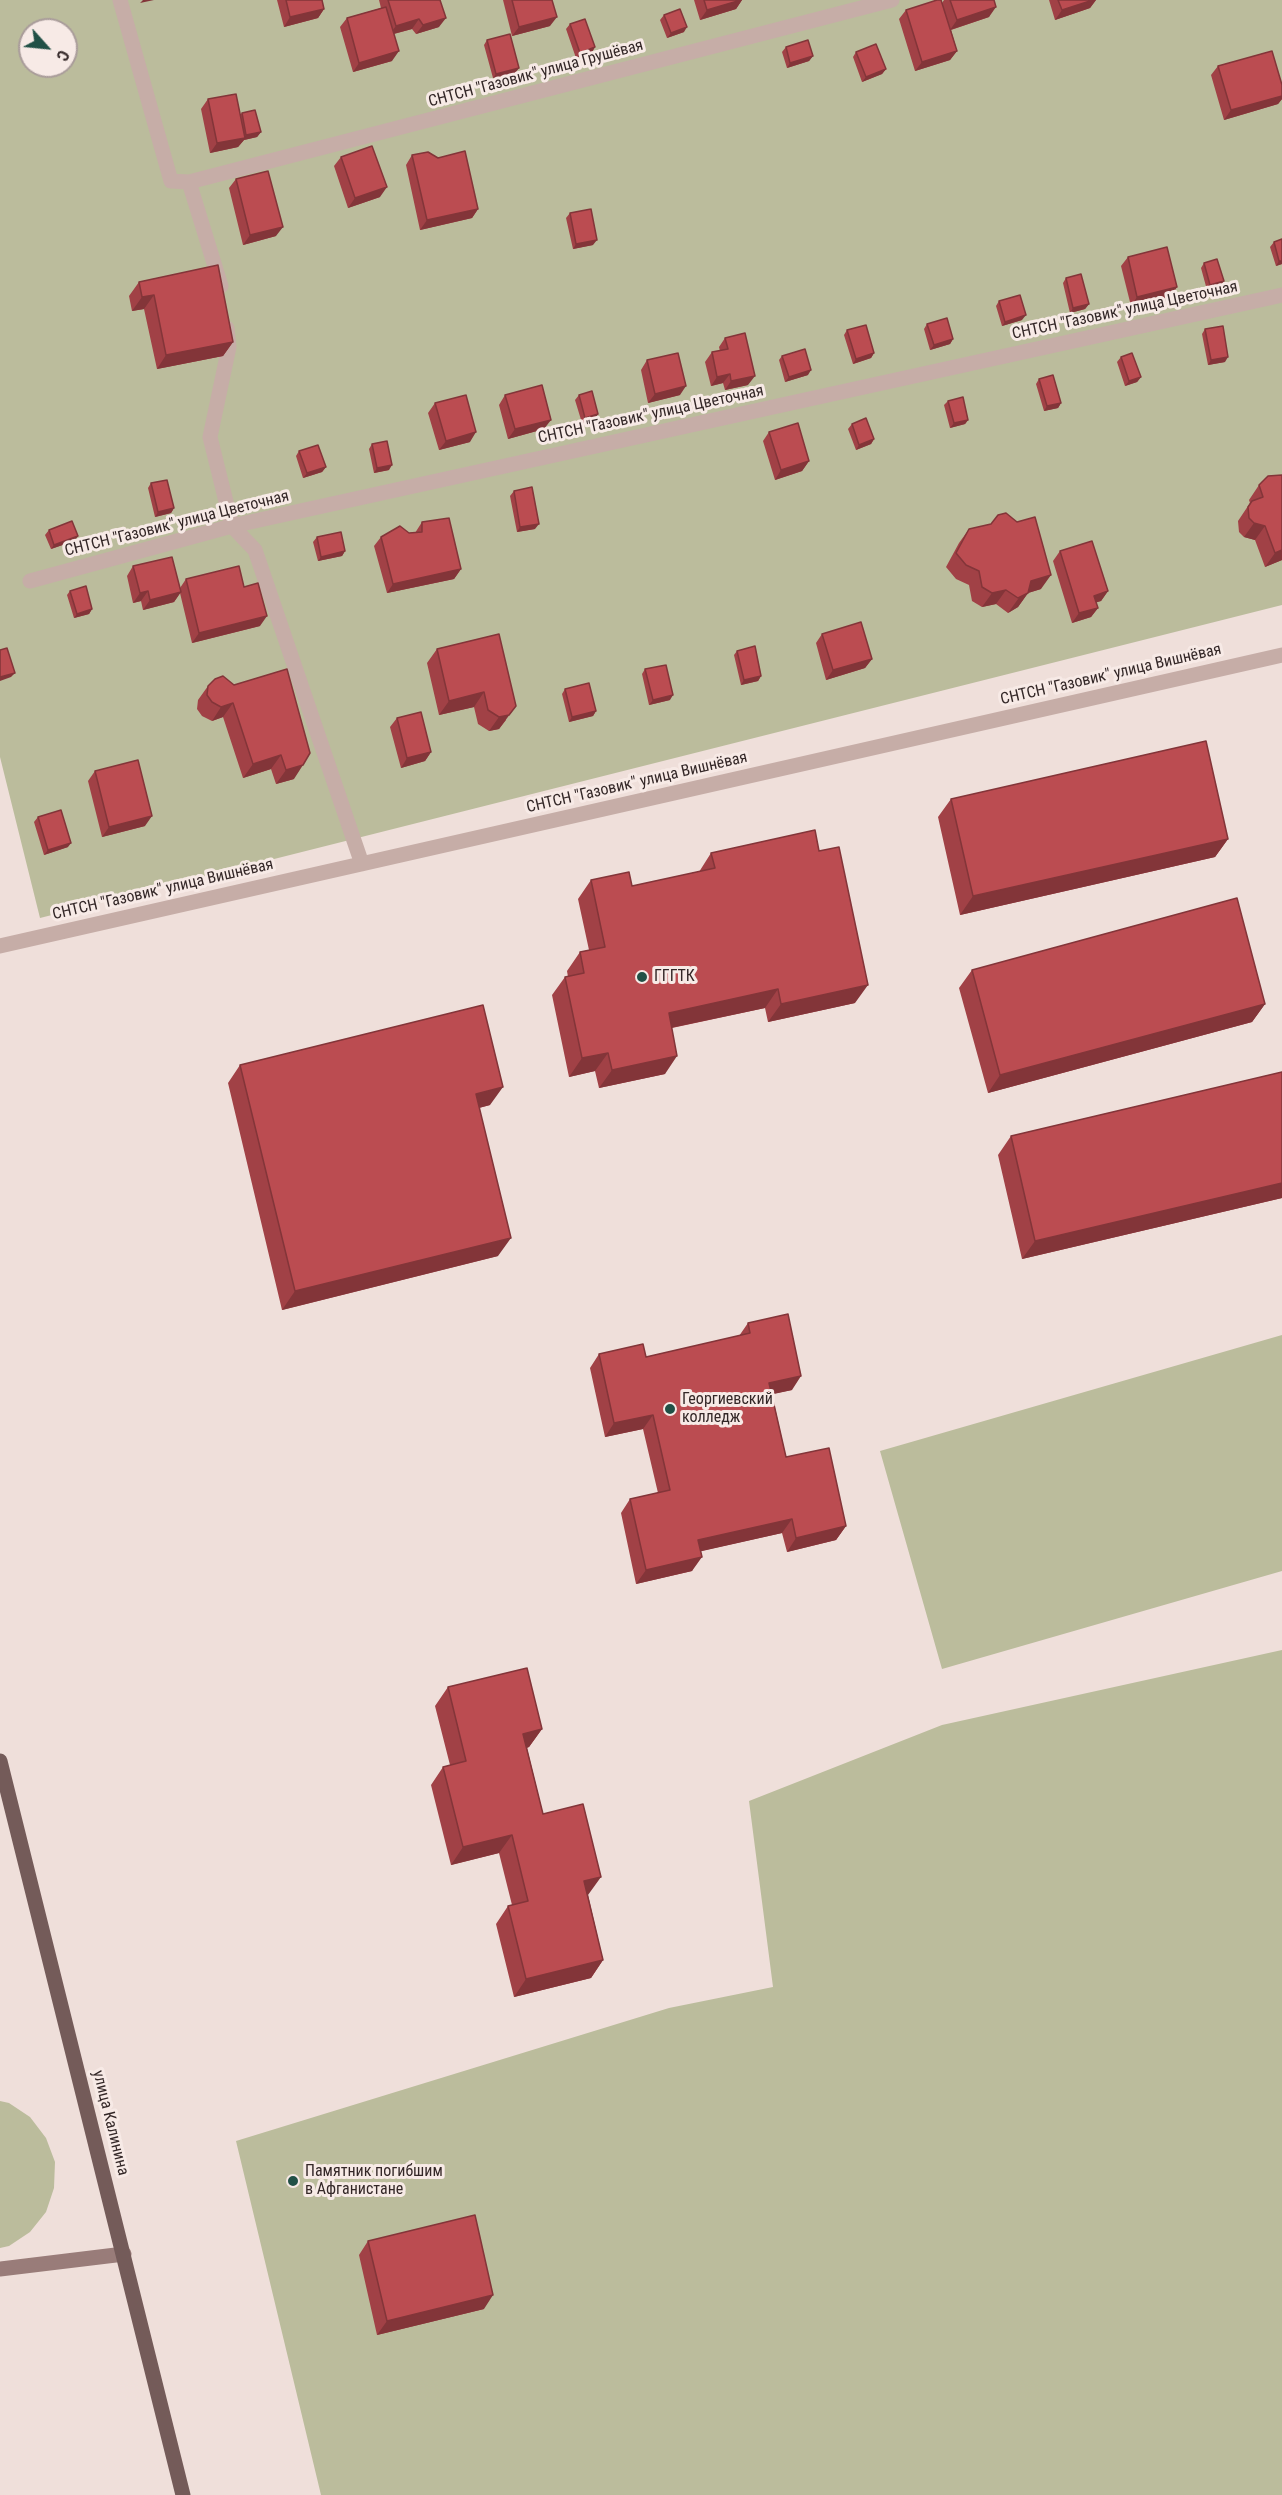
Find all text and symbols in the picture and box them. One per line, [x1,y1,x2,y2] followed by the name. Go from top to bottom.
[18,18,78,78] north arrow
[426,36,646,112] street label: СНТСН "Газовик" улица Грушёвая
[52,47,73,64] text: С
[1010,278,1240,344] street label: СНТСН "Газовик" улица Цветочная
[536,382,766,448] street label: СНТСН "Газовик" улица Цветочная
[63,487,291,561] street label: СНТСН "Газовик" улица Цветочная
[999,640,1223,710] street label: СНТСН "Газовик" улица Вишнёвая
[525,748,749,818] street label: СНТСН "Газовик" улица Вишнёвая
[51,855,275,925] street label: СНТСН "Газовик" улица Вишнёвая
[654,967,695,987] place label: ГГГТК
[635,970,649,984] marker: ГГГТК
[682,1390,773,1428] place label: Георгиевский колледж
[663,1402,677,1416] marker: Георгиевский колледж
[88,2069,132,2177] street label: улица Калинина
[305,2162,443,2200] place label: Памятник погибшим в Афганистане
[286,2174,300,2188] marker: Памятник погибшим в Афганистане

